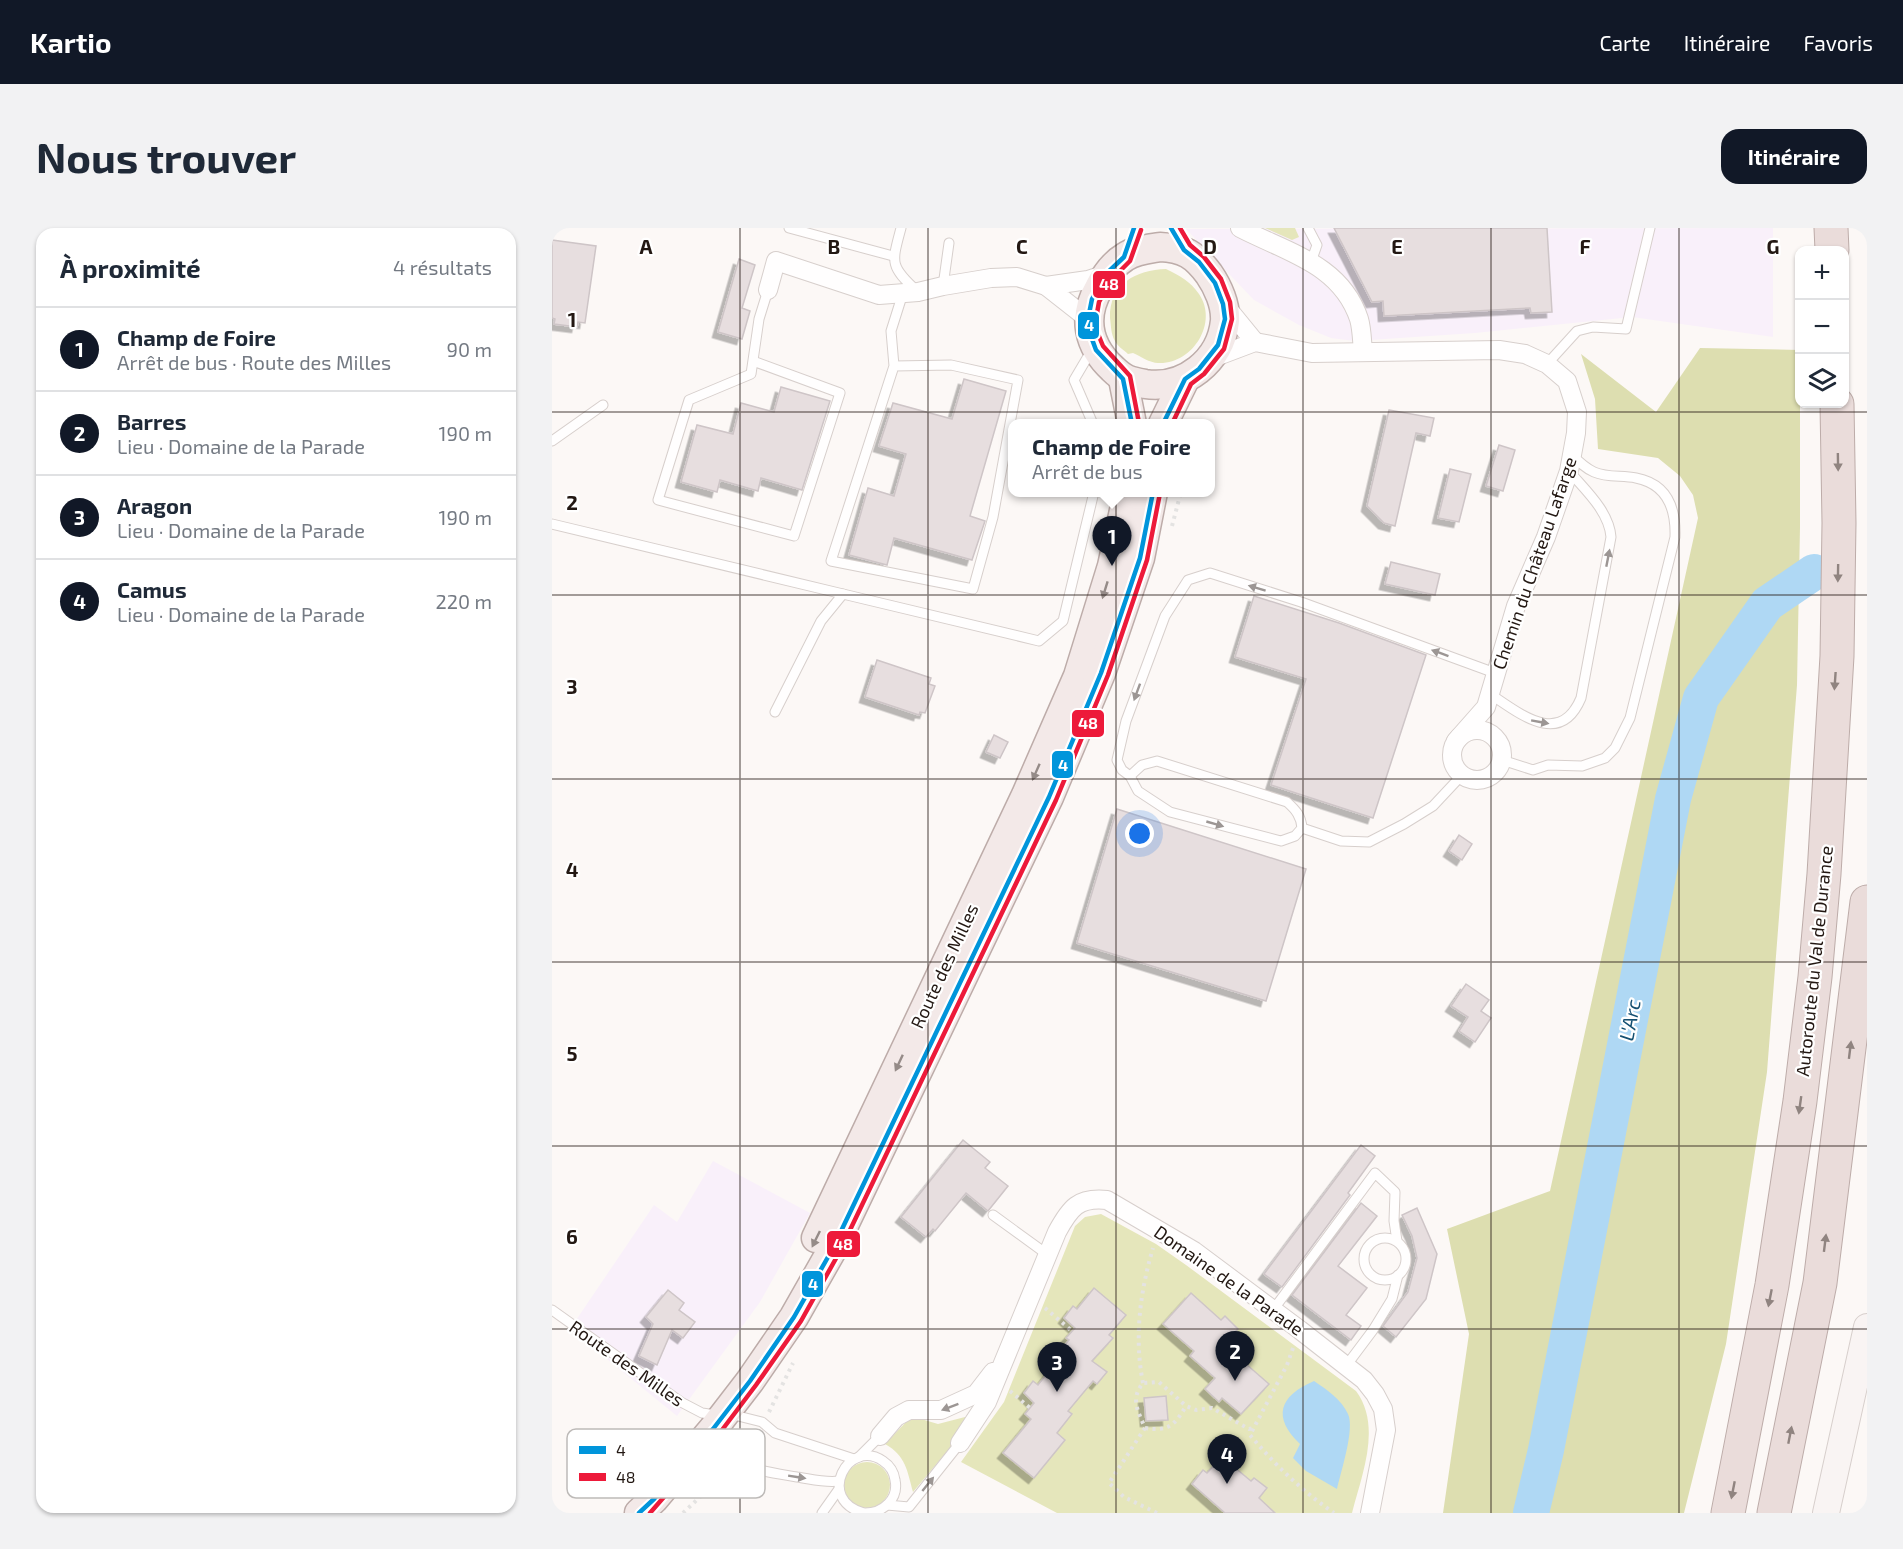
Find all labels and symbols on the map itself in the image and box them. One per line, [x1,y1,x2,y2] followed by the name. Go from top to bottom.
[639,234,653,258] text: A
[828,234,840,258] text: B
[1016,234,1028,258] text: C
[1203,234,1217,258] text: D
[1391,234,1403,258] text: E
[1579,234,1591,258] text: F
[1767,234,1779,258] text: G
[1092,270,1126,299] line badge: 48
[1099,274,1119,293] text: 48
[568,307,576,331] text: 1
[1077,311,1100,340] line badge: 4
[1084,315,1094,334] text: 4
[1833,452,1843,471] one-way arrow
[1487,454,1581,672] street label: Chemin du Château Lafarge
[566,490,578,514] text: 2
[1092,516,1132,566] pin: 1
[1603,549,1612,568] one-way arrow
[1834,563,1843,582] one-way arrow
[1100,581,1109,599] one-way arrow
[1248,583,1266,592] one-way arrow
[1431,648,1449,658] one-way arrow
[1831,672,1840,691] one-way arrow
[566,674,578,698] text: 3
[1132,683,1142,701] one-way arrow
[1071,709,1105,738] line badge: 48
[1078,713,1098,732] text: 48
[1531,718,1550,727] one-way arrow
[1051,750,1074,779] line badge: 4
[1058,755,1068,774] text: 4
[1031,764,1040,781] one-way arrow
[1125,819,1154,848] your location
[1206,820,1225,830] one-way arrow
[1791,844,1837,1078] street label: Autoroute du Val de Durance
[566,857,579,881] text: 4
[906,900,982,1032] street label: Route des Milles
[1613,997,1645,1043] water label: L'Arc
[1845,1040,1854,1059] one-way arrow
[566,1041,578,1065] text: 5
[894,1054,903,1071] one-way arrow
[1795,1096,1804,1115] one-way arrow
[1150,1220,1308,1340] street label: Domaine de la Parade
[566,1224,578,1248] text: 6
[811,1230,821,1248] one-way arrow
[826,1230,861,1258] line badge: 48
[833,1234,853,1253] text: 48
[1820,1234,1830,1253] one-way arrow
[801,1270,824,1298] line badge: 4
[808,1274,818,1293] text: 4
[1765,1289,1774,1308] one-way arrow
[565,1315,689,1411] street label: Route des Milles
[1216,1332,1254,1381] pin: 2
[1038,1342,1076,1392] pin: 3
[940,1402,958,1412] one-way arrow
[1786,1425,1795,1444] one-way arrow
[567,1429,765,1498] legend
[1208,1434,1246,1484] pin: 4
[616,1440,626,1459] text: 4
[616,1467,636,1486] text: 48
[787,1472,806,1481] one-way arrow
[921,1476,934,1492] one-way arrow
[1728,1480,1737,1499] one-way arrow

